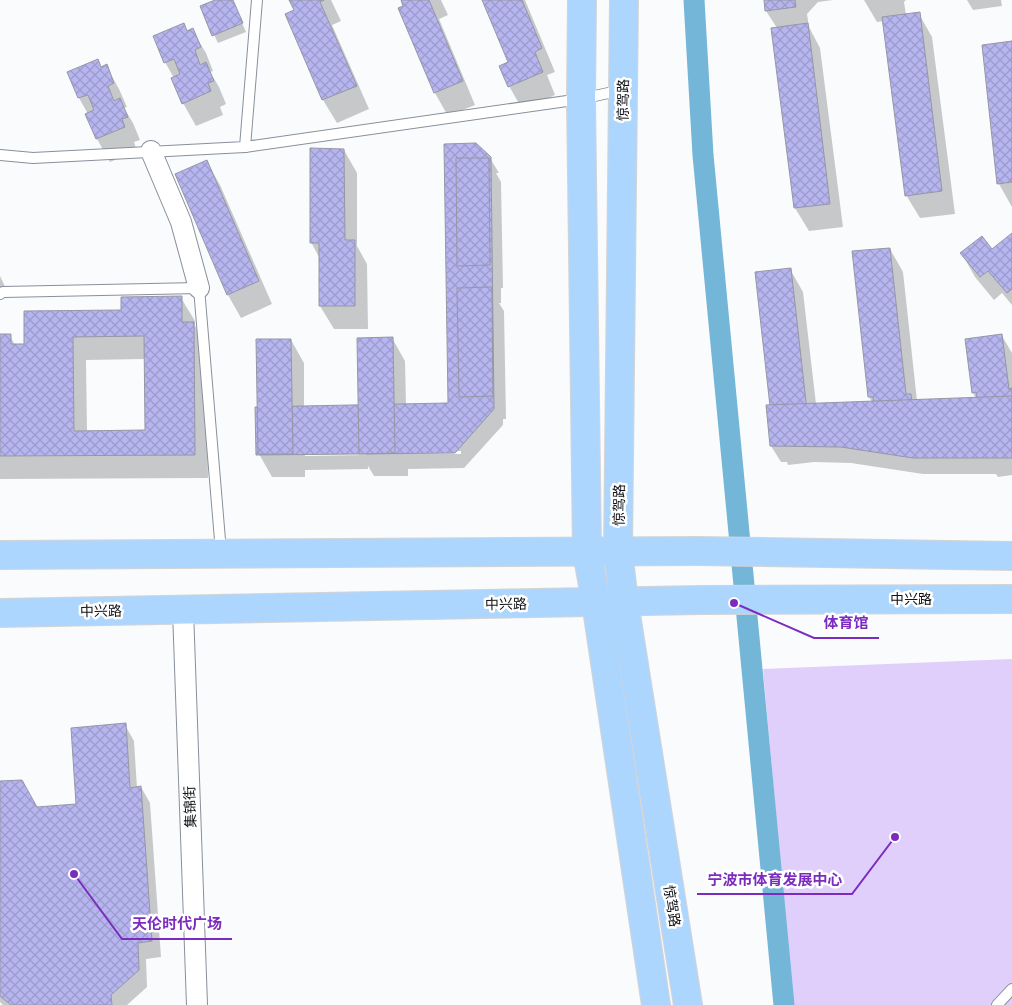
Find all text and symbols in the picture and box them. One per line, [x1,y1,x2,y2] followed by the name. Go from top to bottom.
[614,79,632,121] street label: 惊驾路
[610,484,628,526] street label: 惊驾路
[890,590,932,608] street label: 中兴路
[485,595,527,613] street label: 中兴路
[80,602,122,620] street label: 中兴路
[814,608,879,638] callout: 体育馆
[823,613,869,633] text: 体育馆
[180,786,200,828] street label: 集锦街
[697,864,852,894] callout: 宁波市体育发展中心
[707,870,843,890] text: 宁波市体育发展中心
[660,884,684,928] street label: 惊驾路
[122,909,232,939] callout: 天伦时代广场
[132,914,222,934] text: 天伦时代广场

